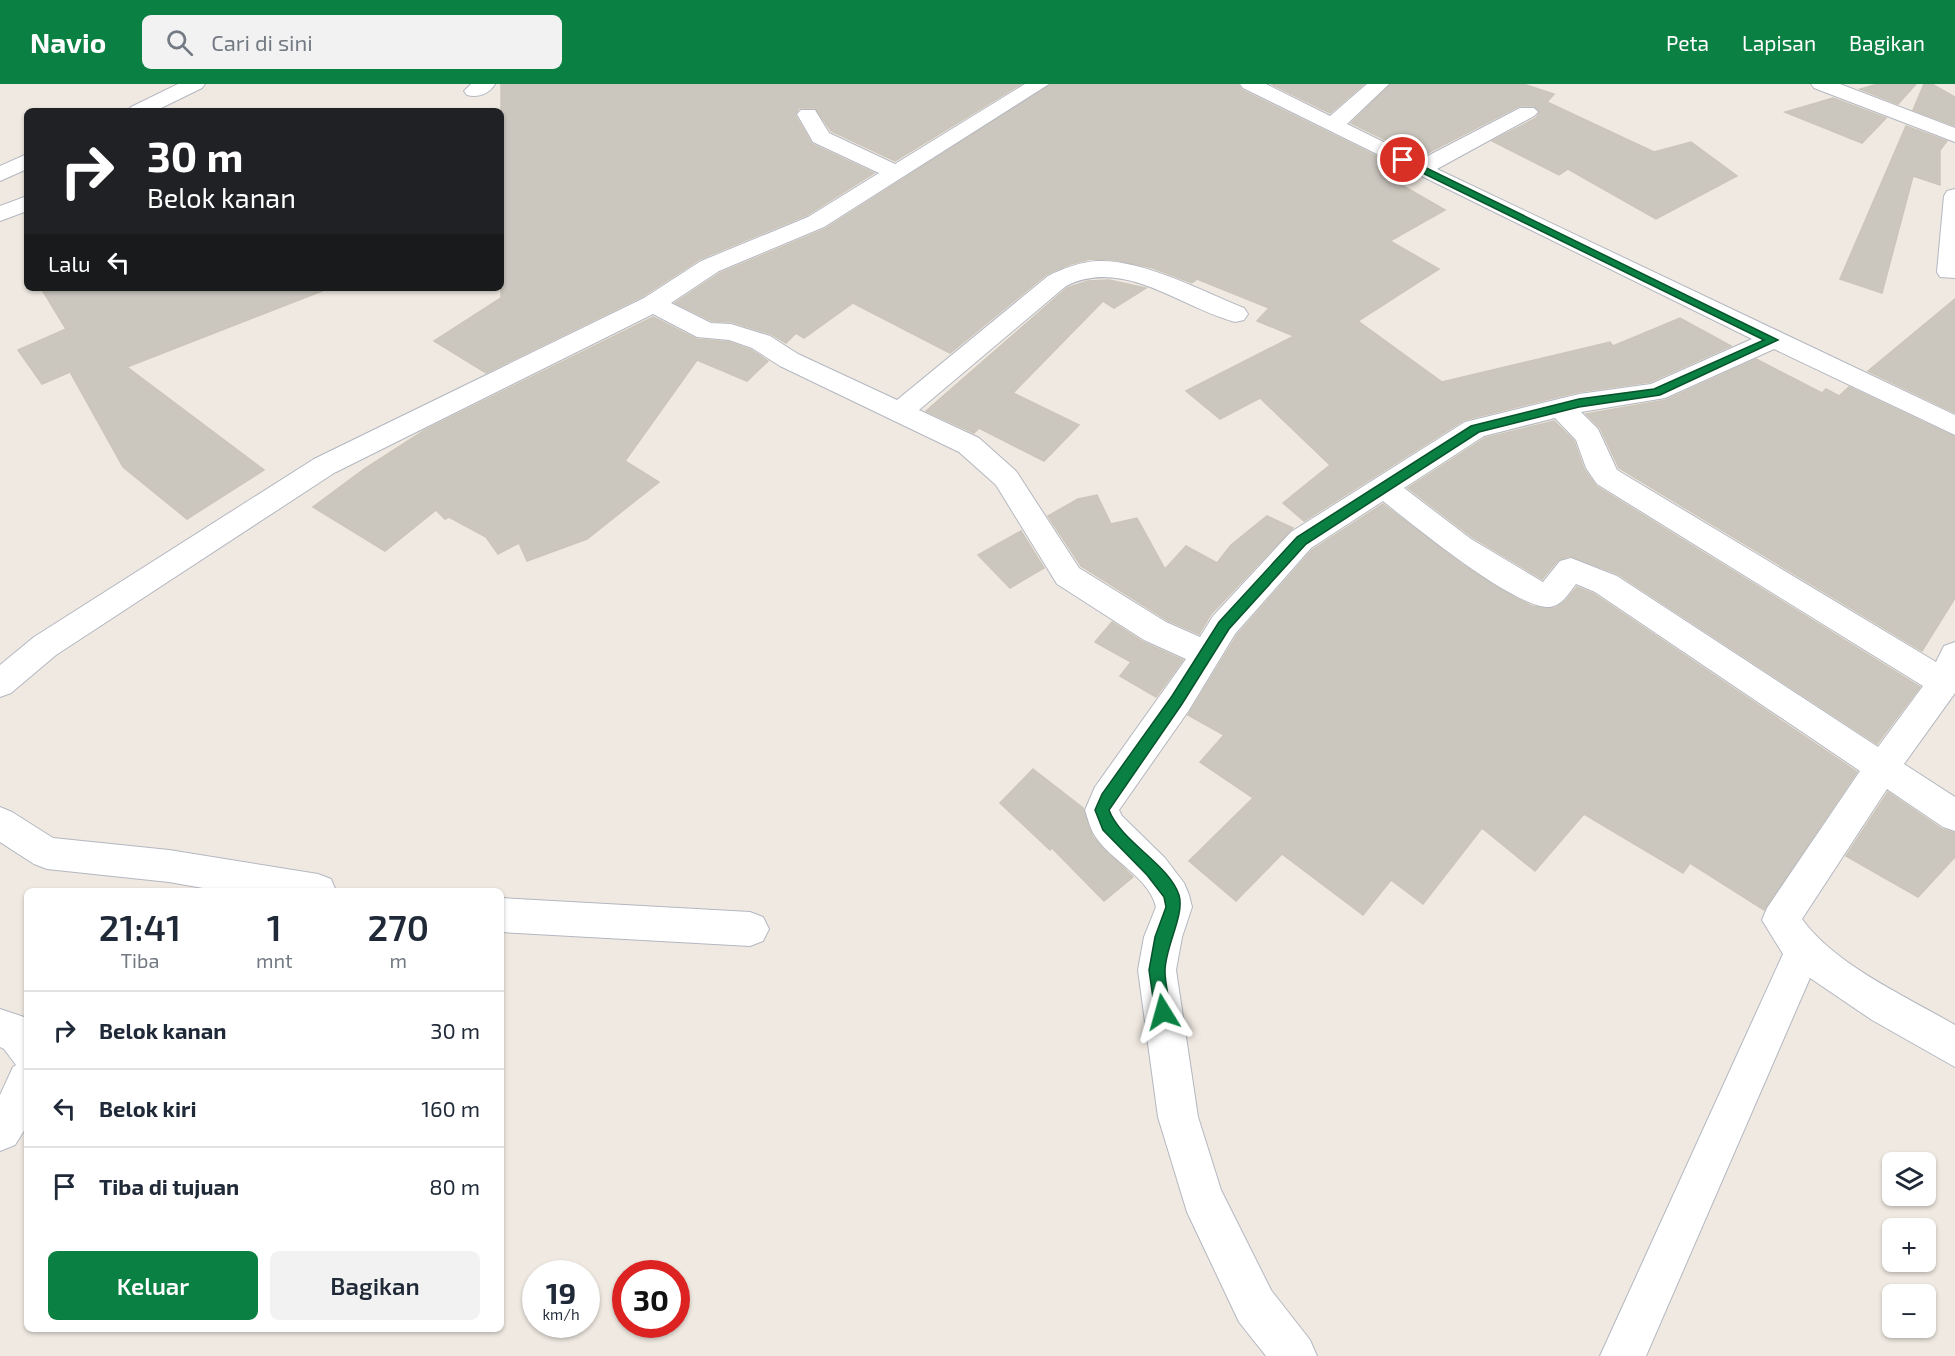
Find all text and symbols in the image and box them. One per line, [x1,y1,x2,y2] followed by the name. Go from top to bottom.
[142,15,562,69] search box
[30,25,106,59] text: Navio
[163,26,196,59] icon: search
[211,29,313,55] text: Cari di sini
[1666,30,1709,55] text: Peta
[1742,30,1816,55] text: Lapisan
[1849,30,1925,55] text: Bagikan
[147,130,243,180] text: 30 m
[48,132,126,210] icon: right
[1377,134,1428,185] pin
[1386,143,1419,176] icon: arrive
[147,181,296,213] text: Belok kanan
[102,246,135,279] icon: left
[48,250,90,276] text: Lalu
[99,905,181,948] text: 21:41
[267,905,282,948] text: 1
[367,905,429,948] text: 270
[120,948,159,972] text: Tiba
[256,948,293,972] text: mnt
[390,948,407,972] text: m
[1131,980,1195,1044] position arrow
[48,1014,81,1047] icon: right
[99,1017,226,1043] text: Belok kanan
[430,1017,480,1043] text: 30 m
[48,1092,81,1125] icon: left
[99,1095,196,1121] text: Belok kiri
[421,1095,480,1121] text: 160 m
[1882,1152,1936,1338] map controls
[1882,1152,1936,1206] button: layers
[48,1170,81,1203] icon: arrive
[99,1173,239,1199] text: Tiba di tujuan
[429,1173,480,1199] text: 80 m
[1882,1218,1936,1272] button: +
[48,1251,258,1320] button: Keluar
[270,1251,480,1320] button: Bagikan
[612,1260,690,1338] speed limit sign: 30
[546,1274,576,1310] text: 19
[1882,1284,1936,1338] button: −
[542,1305,580,1323] text: km/h

